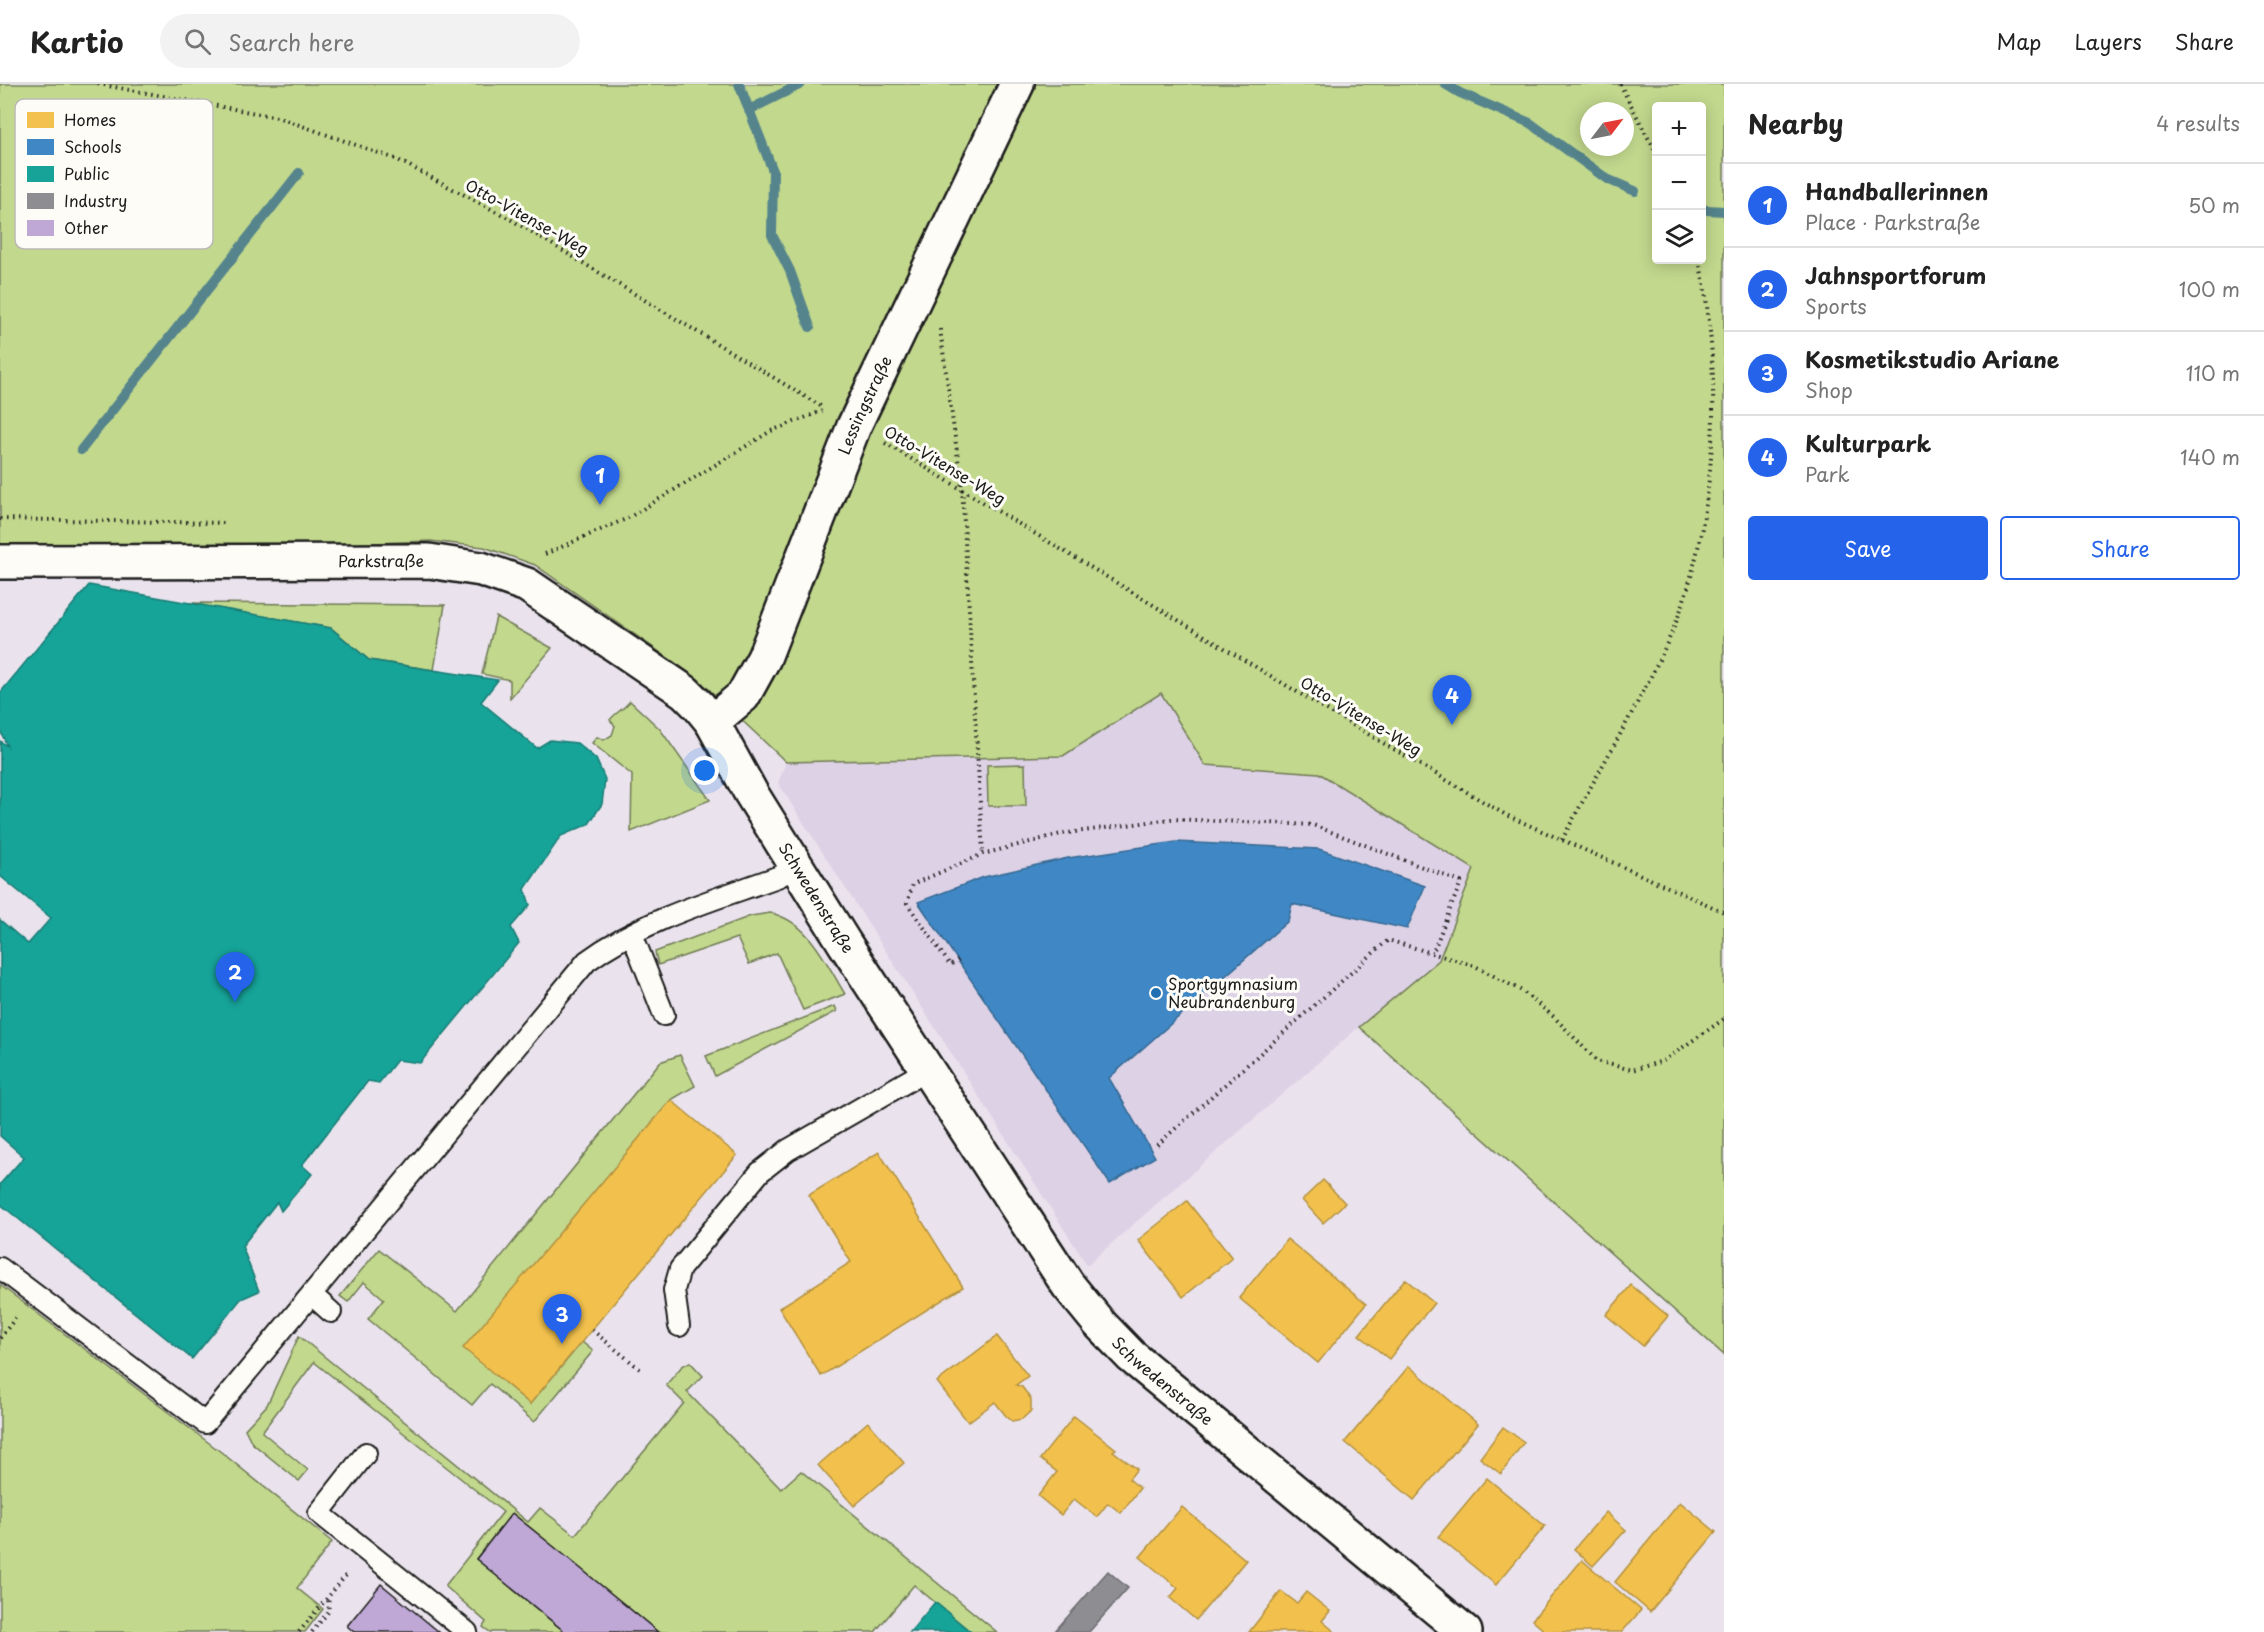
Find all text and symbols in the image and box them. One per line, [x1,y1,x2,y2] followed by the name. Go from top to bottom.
[160,14,580,68] search box
[30,20,124,63] text: Kartio
[181,25,214,58] icon: search
[229,25,354,58] text: Search here
[1997,25,2041,57] text: Map
[2074,25,2142,57] text: Layers
[2175,25,2234,57] text: Share
[15,99,213,249] legend
[1580,102,1634,156] north arrow
[1652,102,1706,264] map controls
[1652,102,1706,156] button: +
[1748,104,1843,143] text: Nearby
[64,107,116,131] text: Homes
[2156,108,2240,138] text: 4 results
[64,134,122,158] text: Schools
[1652,156,1706,210] button: −
[64,161,109,185] text: Public
[461,172,594,260] street label: Otto-Vitense-Weg
[1805,174,1988,207] text: Handballerinnen
[64,188,127,212] text: Industry
[1763,190,1772,220] text: 1
[2188,190,2240,220] text: 50 m
[1805,207,1980,237] text: Place · Parkstraße
[1652,210,1706,264] button: layers
[64,215,108,239] text: Other
[1805,258,1986,291] text: Jahnsportforum
[1760,274,1775,304] text: 2
[2179,274,2240,304] text: 100 m
[1805,291,1867,321] text: Sports
[1805,342,2059,375] text: Kosmetikstudio Ariane
[831,351,897,458] street label: Lessingstraße
[1761,358,1774,388] text: 3
[2186,358,2240,388] text: 110 m
[1805,375,1853,405] text: Shop
[880,418,1011,510] street label: Otto-Vitense-Weg
[1805,426,1931,459] text: Kulturpark
[1761,442,1774,472] text: 4
[2180,442,2240,472] text: 140 m
[580,456,620,505] pin: 1
[1805,459,1850,489] text: Park
[1748,516,1988,580] button: Save
[2000,516,2240,580] button: Share
[338,548,424,572] street label: Parkstraße
[1296,669,1427,761] street label: Otto-Vitense-Weg
[1432,676,1472,725] pin: 4
[690,756,719,785] your location
[773,837,861,957] street label: Schwedenstraße
[216,952,254,1002] pin: 2
[1168,971,1298,1013] place label: Sportgymnasium Neubrandenburg
[1149,986,1163,1000] marker: Sportgymnasium Neubrandenburg
[542,1294,582,1344] pin: 3
[1107,1330,1219,1430] street label: Schwedenstraße

